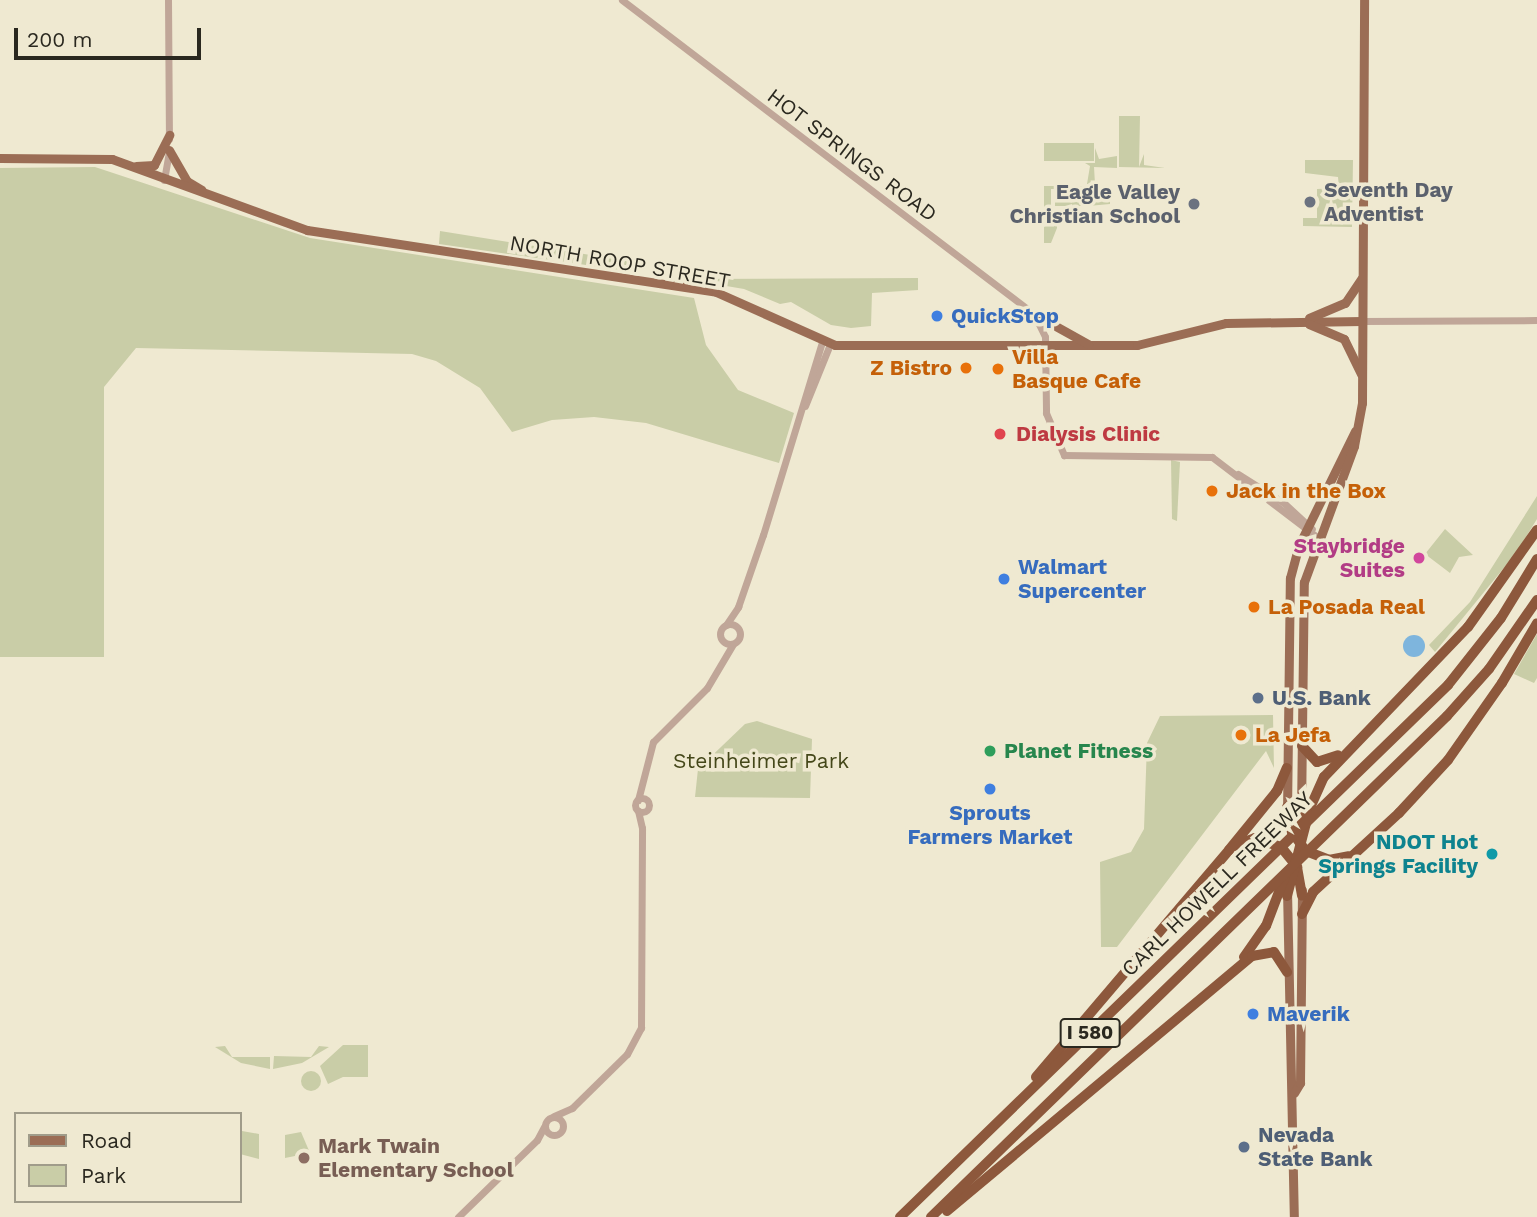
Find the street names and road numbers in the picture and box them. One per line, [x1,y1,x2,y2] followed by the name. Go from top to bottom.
[762,83,942,227] street label: HOT SPRINGS ROAD
[507,230,733,294] street label: NORTH ROOP STREET
[1116,786,1318,982] street label: CARL HOWELL FREEWAY
[1058,1018,1122,1049] road number: I 580

